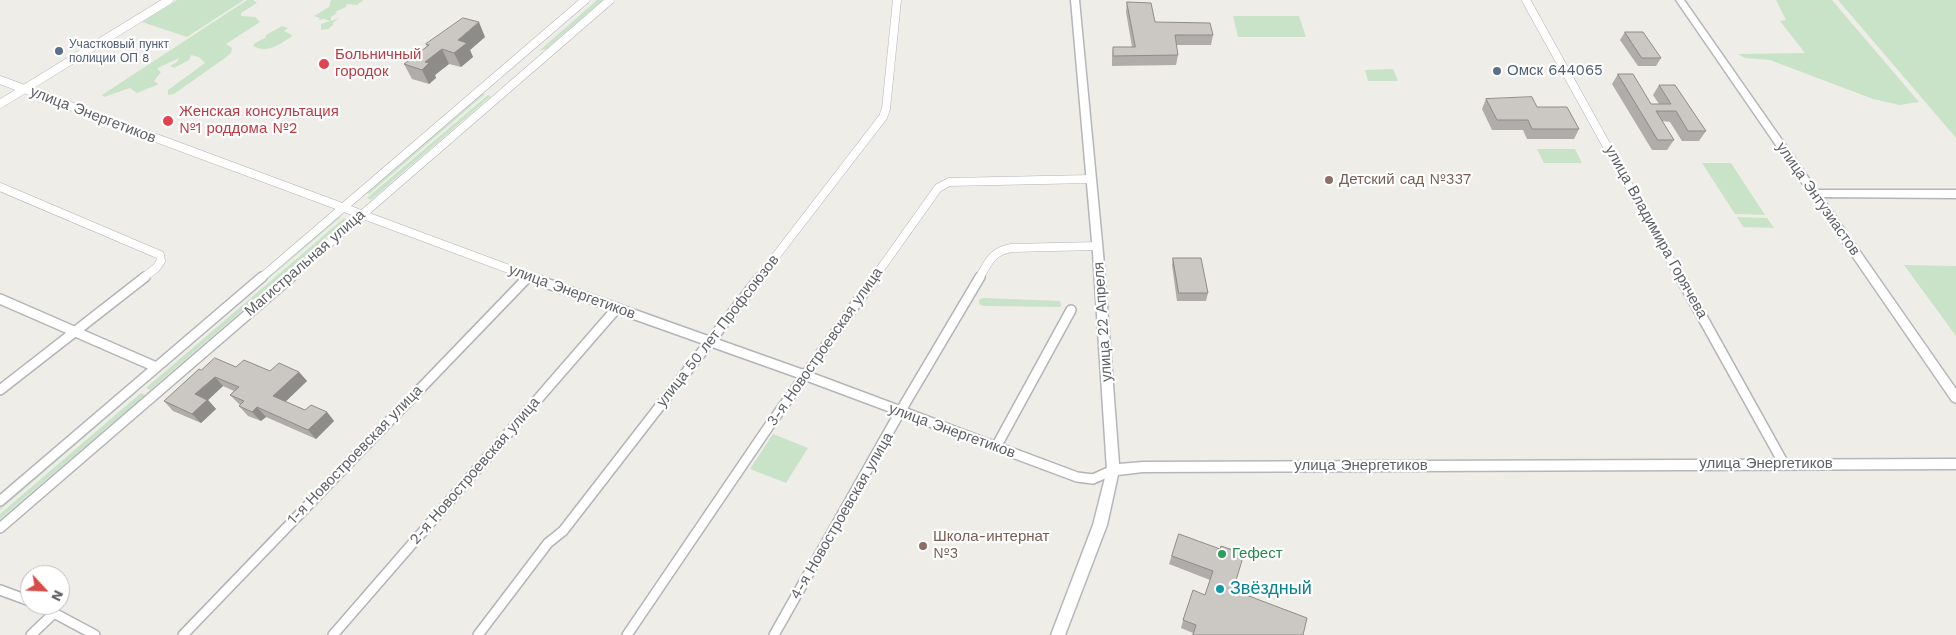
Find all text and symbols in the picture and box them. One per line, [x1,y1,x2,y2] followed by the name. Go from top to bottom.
[69,37,169,65] place label: Участковый пункт полиции ОП 8
[53,45,65,57] marker: Участковый пункт полиции ОП 8
[335,46,421,81] place label: Больничный городок
[317,57,331,71] marker: Больничный городок
[1507,62,1603,80] place label: Омск 644065
[1491,65,1503,77] marker: Омск 644065
[28,83,158,147] street label: улица Энергетиков
[179,103,339,138] place label: Женская консультация №1 роддома №2
[161,114,175,128] marker: Женская консультация №1 роддома №2
[1772,139,1864,259] street label: улица Энтузиастов
[1601,142,1711,322] street label: улица Владимира Горячева
[1339,171,1471,189] place label: Детский сад №337
[1323,174,1335,186] marker: Детский сад №337
[241,206,369,320] street label: Магистральная улица
[653,251,783,411] street label: улица 50 лет Профсоюзов
[506,261,638,323] street label: улица Энергетиков
[1090,261,1116,383] street label: улица 22 Апреля
[763,264,887,430] street label: 3-я Новостроевская улица
[284,382,426,528] street label: 1-я Новостроевская улица
[406,394,544,548] street label: 2-я Новостроевская улица
[886,400,1018,462] street label: улица Энергетиков
[787,429,897,603] street label: 4-я Новостроевская улица
[1699,455,1833,473] street label: улица Энергетиков
[1294,457,1428,475] street label: улица Энергетиков
[933,528,1049,563] place label: Школа-интернат №3
[917,540,929,552] marker: Школа-интернат №3
[1232,545,1283,563] place label: Гефест
[1216,548,1228,560] marker: Гефест
[20,565,70,615] north arrow
[1230,578,1312,600] place label: Звёздный
[1214,583,1226,595] marker: Звёздный
[48,588,67,604] text: N

